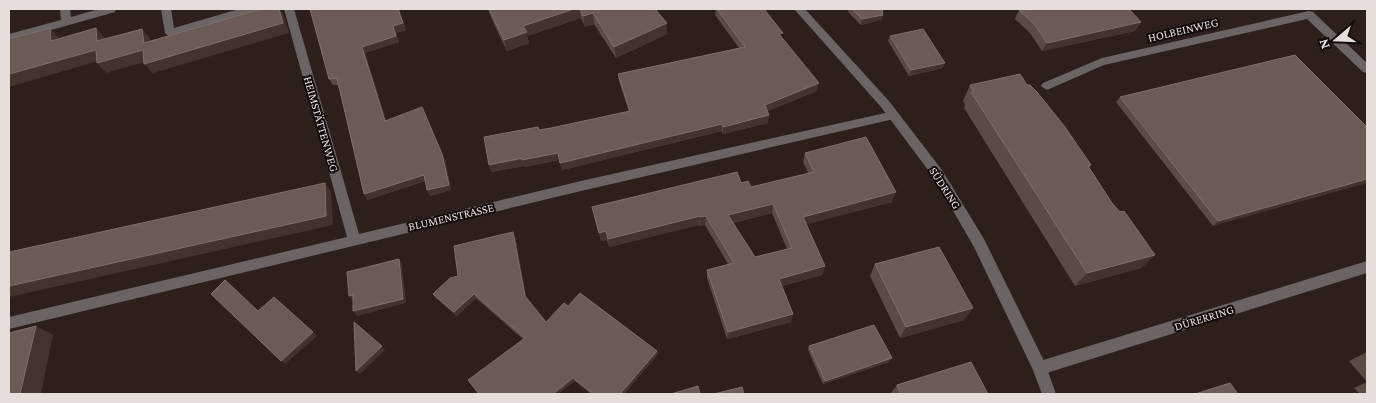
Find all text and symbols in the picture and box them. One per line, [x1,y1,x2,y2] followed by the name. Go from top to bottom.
[1147,15,1220,45] street label: HOLBEINWEG
[1311,15,1361,65] north arrow
[1314,37,1333,51] text: N
[301,75,341,174] street label: HEIMSTÄTTENWEG
[926,164,964,212] street label: SÜDRING
[407,200,496,234] street label: BLUMENSTRASSE
[1173,302,1236,334] street label: DÜRERRING

